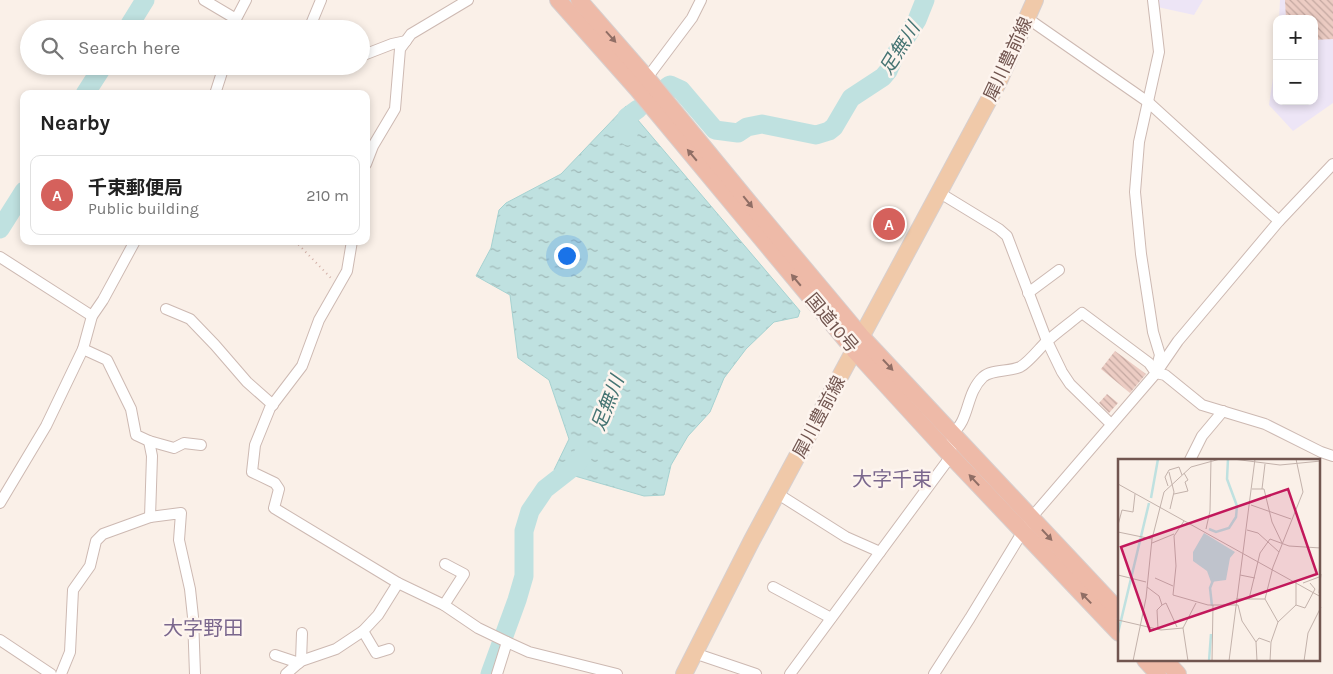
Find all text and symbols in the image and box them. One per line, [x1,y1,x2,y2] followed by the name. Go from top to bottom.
[979,14,1037,104] street label: 犀川豊前線
[1273,15,1318,105] map controls
[1273,15,1318,60] button: +
[875,17,925,79] water label: 足無川
[20,20,370,75] search box
[605,30,617,42] one-way arrow
[38,34,66,62] icon: search
[78,37,180,59] text: Search here
[1273,60,1318,105] button: −
[40,111,110,135] text: Nearby
[687,149,698,162] one-way arrow
[88,177,183,199] text: 千束郵便局
[52,186,62,205] text: A
[306,186,349,205] text: 210 m
[743,195,754,208] one-way arrow
[88,199,199,218] text: Public building
[873,205,905,243] pin: A
[554,243,580,269] your location
[791,274,802,287] one-way arrow
[801,289,863,357] street label: 国道10号
[883,358,894,371] one-way arrow
[587,371,629,434] water label: 足無川
[788,372,850,462] street label: 犀川豊前線
[1118,459,1320,662] inset map
[852,468,932,491] district label: 大字千束
[968,475,980,487] one-way arrow
[1041,528,1053,540] one-way arrow
[1080,592,1092,604] one-way arrow
[163,617,243,640] district label: 大字野田

